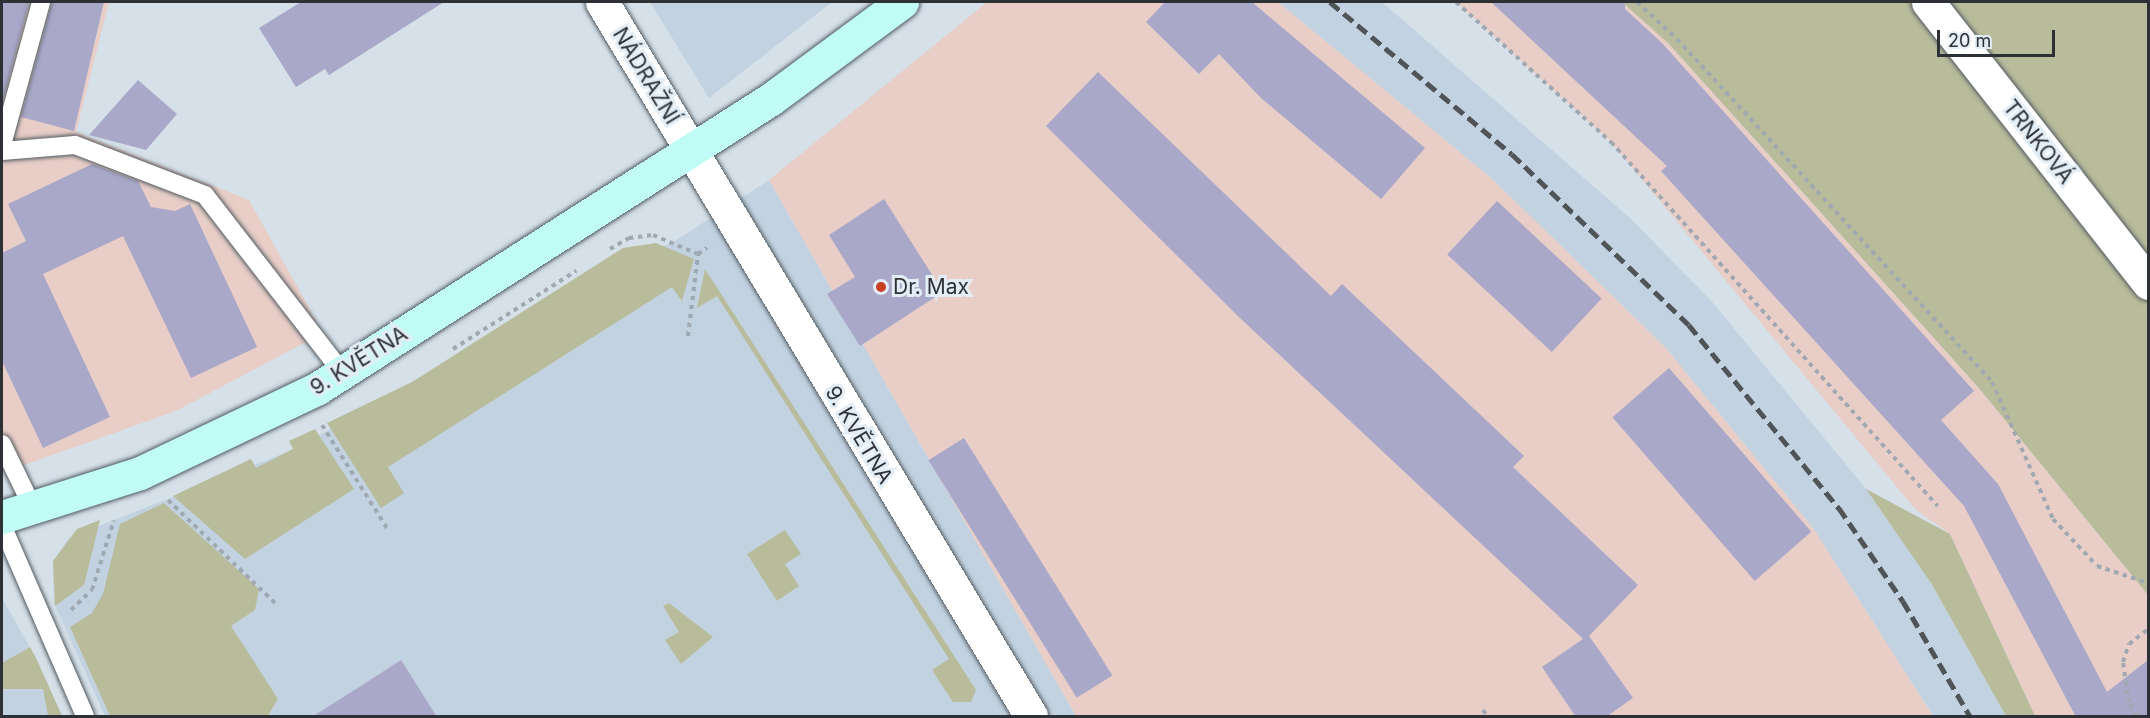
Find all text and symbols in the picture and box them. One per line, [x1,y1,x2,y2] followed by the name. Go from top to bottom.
[1940,18,2058,56] scale bar
[607,23,685,129] street label: NÁDRAŽNÍ
[1948,30,1991,51] text: 20 m
[1998,95,2078,189] street label: TRNKOVÁ
[893,274,969,300] place label: Dr. Max
[874,280,888,294] marker: Dr. Max
[306,321,412,401] street label: 9. KVĚTNA
[820,382,898,488] street label: 9. KVĚTNA

